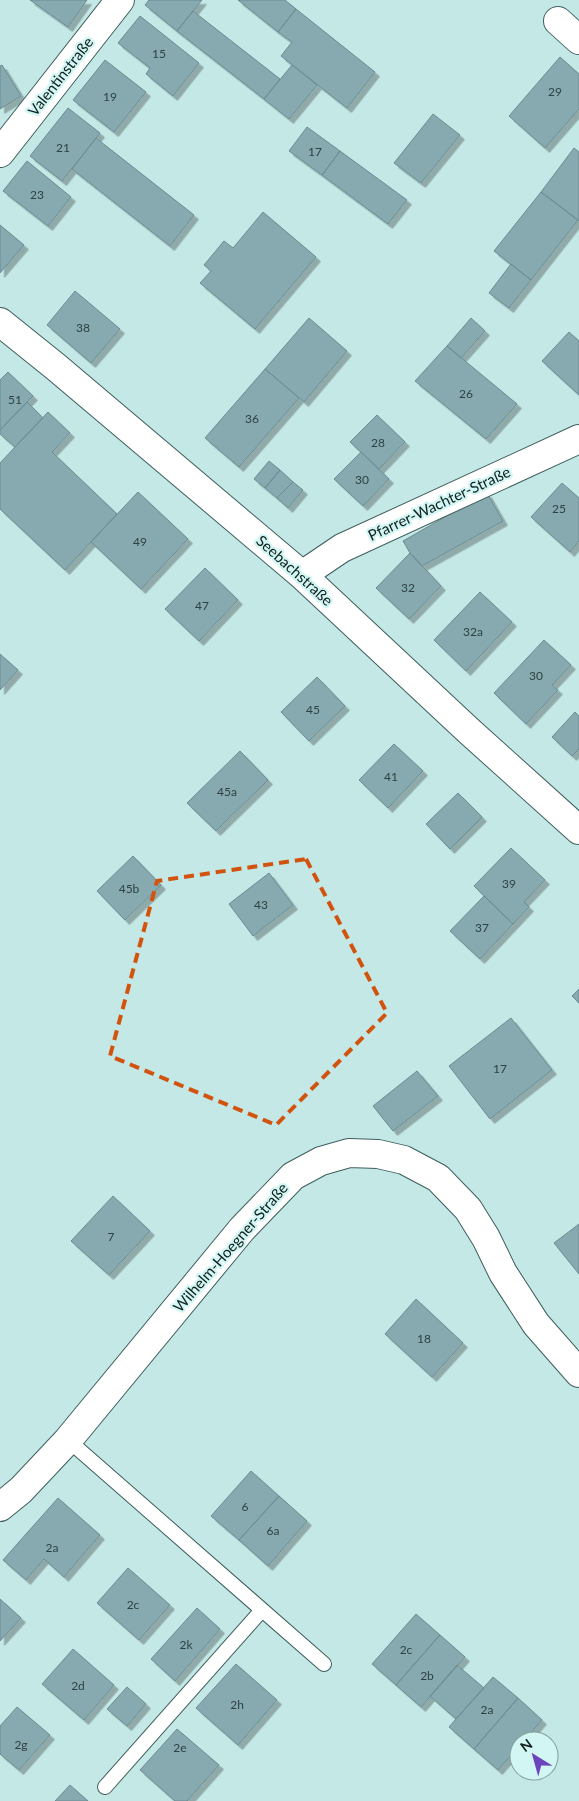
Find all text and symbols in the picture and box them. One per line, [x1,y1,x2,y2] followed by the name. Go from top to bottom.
[24,33,96,119] street label: Valentinstraße
[152,46,166,61] house number: 15
[548,84,562,99] house number: 29
[103,89,117,104] house number: 19
[56,140,70,155] house number: 21
[308,144,322,159] house number: 17
[30,187,44,202] house number: 23
[76,320,90,335] house number: 38
[459,386,473,401] house number: 26
[8,392,22,407] house number: 51
[245,411,259,426] house number: 36
[371,435,385,450] house number: 28
[365,462,513,544] street label: Pfarrer-Wachter-Straße
[355,472,369,487] house number: 30
[552,501,566,516] house number: 25
[253,531,337,609] street label: Seebachstraße
[133,534,147,549] house number: 49
[401,580,415,595] house number: 32
[195,598,209,613] house number: 47
[463,624,483,639] house number: 32a
[529,668,543,683] house number: 30
[306,702,320,717] house number: 45
[384,769,398,784] house number: 41
[217,784,237,799] house number: 45a
[502,876,516,891] house number: 39
[119,881,140,896] house number: 45b
[254,897,268,912] house number: 43
[475,920,489,935] house number: 37
[493,1061,507,1076] house number: 17
[169,1179,291,1315] street label: Wilhelm-Hoegner-Straße
[108,1229,115,1244] house number: 7
[417,1331,431,1346] house number: 18
[242,1499,249,1514] house number: 6
[267,1523,279,1538] house number: 6a
[46,1540,58,1555] house number: 2a
[127,1597,140,1612] house number: 2c
[179,1637,193,1652] house number: 2k
[400,1642,413,1657] house number: 2c
[420,1668,434,1683] house number: 2b
[71,1678,85,1693] house number: 2d
[230,1697,244,1712] house number: 2h
[481,1702,493,1717] house number: 2a
[509,1731,559,1781] north arrow
[516,1735,535,1755] text: N
[14,1737,28,1752] house number: 2g
[173,1740,187,1755] house number: 2e

